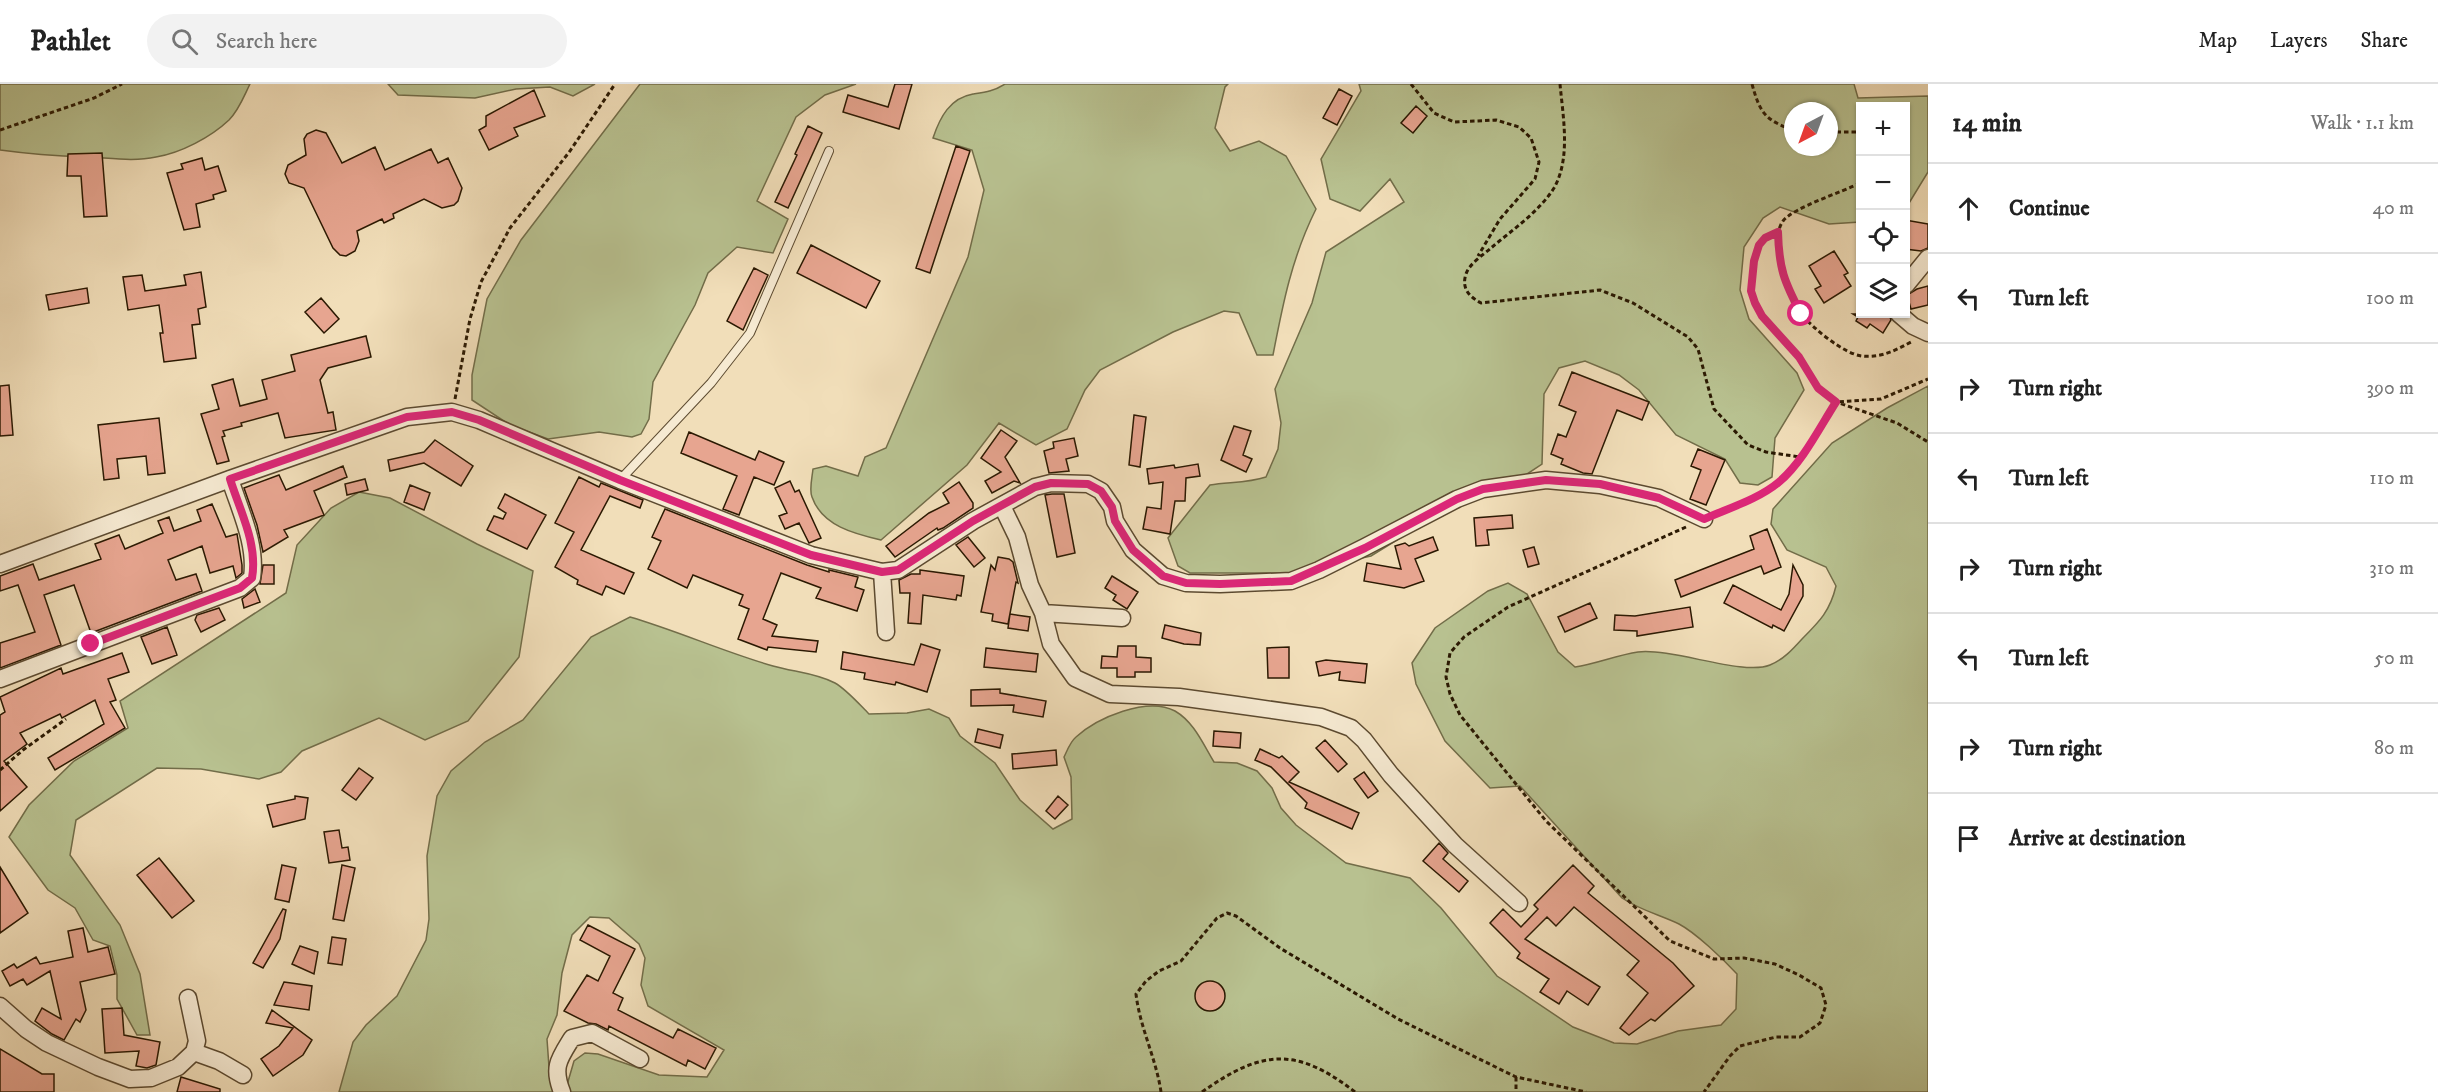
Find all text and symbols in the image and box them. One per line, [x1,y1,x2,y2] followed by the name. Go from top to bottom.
[147,14,567,68] search box
[30,24,111,59] text: Pathlet
[168,25,201,58] icon: search
[216,28,317,55] text: Search here
[2198,28,2237,54] text: Map
[2270,28,2328,54] text: Layers
[2361,28,2408,54] text: Share
[1784,102,1838,156] north arrow
[1856,102,1910,318] map controls
[1856,102,1910,156] button: +
[1952,107,2022,140] text: 14 min
[2310,111,2414,136] text: Walk · 1.1 km
[1856,156,1910,210] button: −
[1952,192,1985,225] icon: ahead
[2009,195,2090,222] text: Continue
[2372,196,2414,221] text: 40 m
[1856,210,1910,264] button: locate
[1856,264,1910,318] button: layers
[1952,282,1985,315] icon: left
[2009,285,2089,312] text: Turn left
[2366,286,2414,311] text: 100 m
[1787,300,1813,326] route start
[1952,372,1985,405] icon: right
[2009,375,2102,402] text: Turn right
[2366,376,2414,401] text: 390 m
[1952,462,1985,495] icon: left
[2009,465,2089,492] text: Turn left
[2369,466,2414,491] text: 110 m
[1952,552,1985,585] icon: right
[2009,555,2102,582] text: Turn right
[2369,556,2414,581] text: 310 m
[77,630,103,656] route end
[1952,642,1985,675] icon: left
[2009,645,2089,672] text: Turn left
[2374,646,2414,671] text: 50 m
[1952,732,1985,765] icon: right
[2009,735,2102,762] text: Turn right
[2374,736,2414,761] text: 80 m
[1952,822,1985,855] icon: arrive
[2009,825,2186,852] text: Arrive at destination

